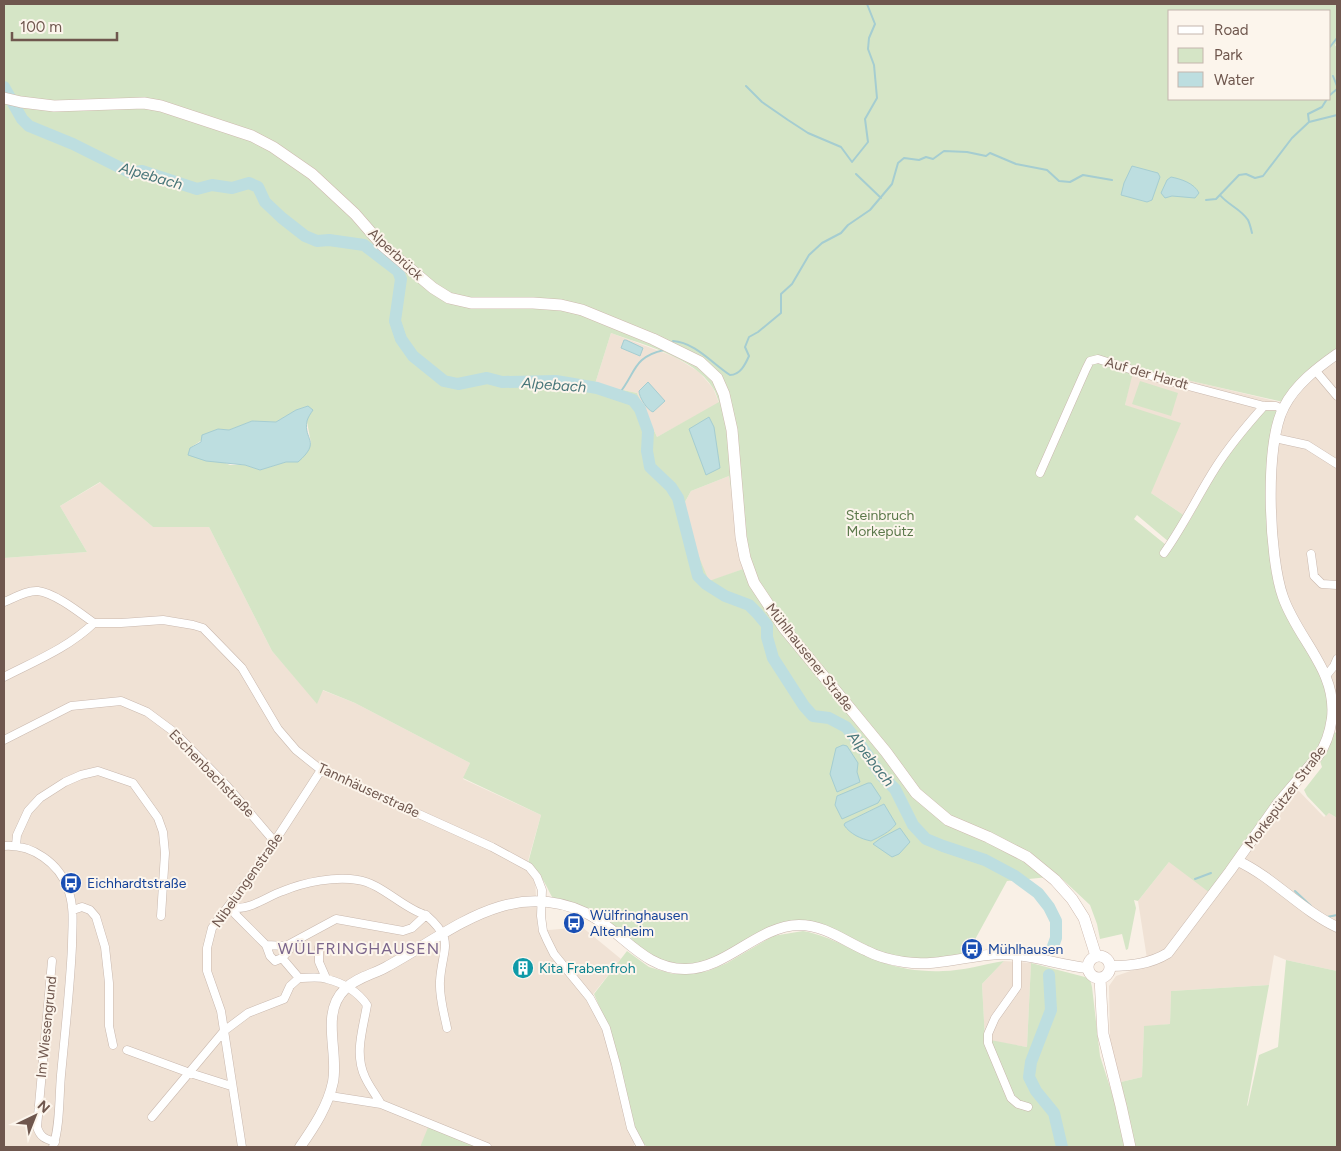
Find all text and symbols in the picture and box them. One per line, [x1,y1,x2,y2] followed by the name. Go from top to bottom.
[12,10,118,42] scale bar
[1168,10,1331,100] legend
[20,18,62,36] text: 100 m
[1214,21,1249,39] text: Road
[1214,46,1243,64] text: Park
[1214,71,1254,89] text: Water
[116,158,185,194] water label: Alpebach
[365,225,427,284] street label: Alperbrück
[1103,353,1190,393] street label: Auf der Hardt
[520,374,587,396] water label: Alpebach
[846,507,915,540] park label: Steinbruch Morkepütz
[762,600,857,715] street label: Mühlhausener Straße
[165,726,258,821] street label: Eschenbachstraße
[843,727,898,790] water label: Alpebach
[1241,742,1330,852] street label: Morkepützer Straße
[315,759,423,822] street label: Tannhäuserstraße
[208,829,287,931] street label: Nibelungenstraße
[59,871,83,895] bus stop icon: Eichhardtstraße
[87,875,187,892] place label: Eichhardtstraße
[590,907,688,940] place label: Wülfringhausen Altenheim
[562,911,586,935] bus stop icon: Wülfringhausen Altenheim
[960,937,984,961] bus stop icon: Mühlhausen
[278,939,440,958] district label: WÜLFRINGHAUSEN
[988,941,1063,958] place label: Mühlhausen
[511,956,535,980] building icon: Kita Frabenfroh
[539,960,636,977] place label: Kita Frabenfroh
[33,975,60,1079] street label: Im Wiesengrund
[10,1091,60,1141] north arrow
[34,1097,53,1117] text: N

